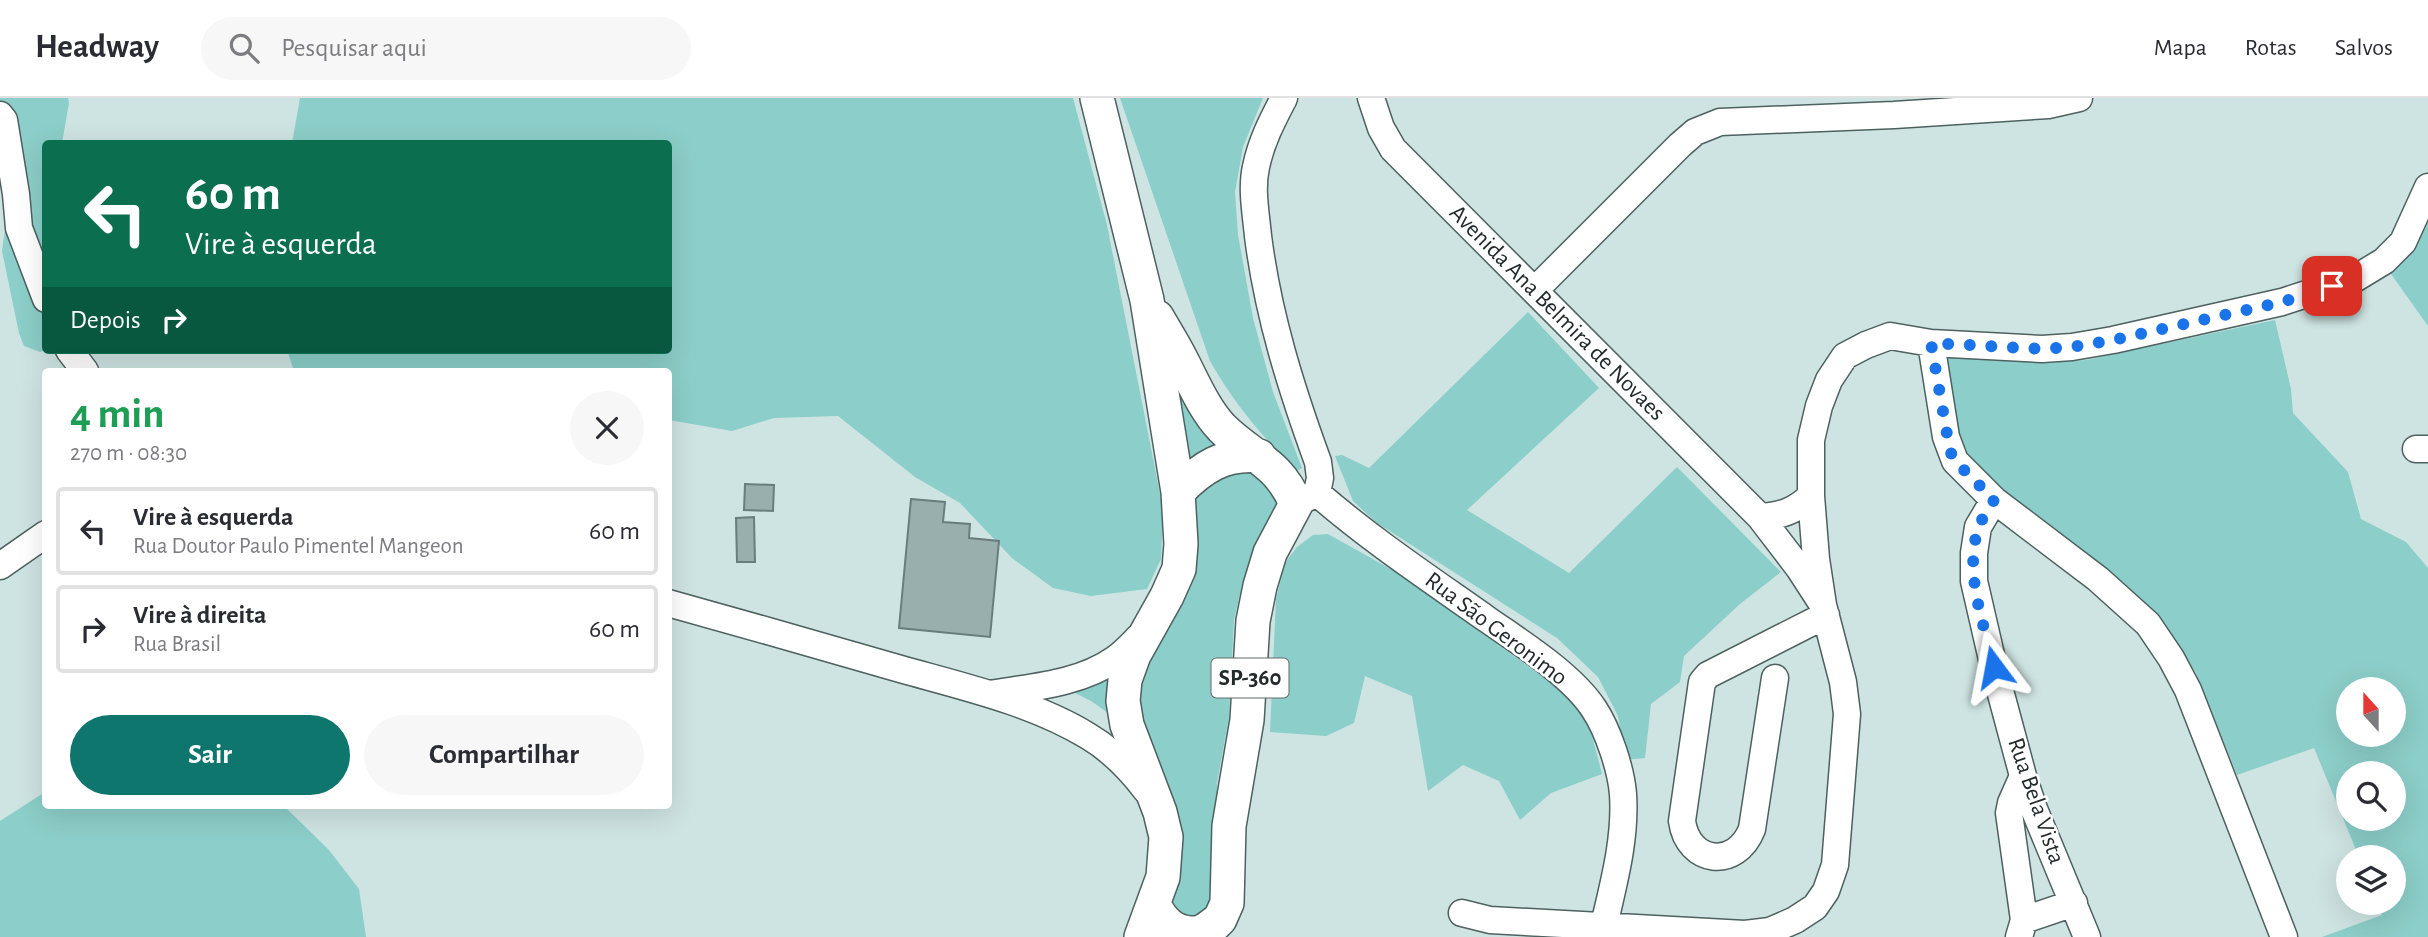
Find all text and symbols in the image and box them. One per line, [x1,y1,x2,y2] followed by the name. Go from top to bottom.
[201,17,691,80] search box
[225,29,263,67] icon: search
[35,31,159,64] text: Headway
[281,35,427,61] text: Pesquisar aqui
[2154,36,2207,60] text: Mapa
[2245,36,2297,60] text: Rotas
[2335,36,2393,60] text: Salvos
[70,168,161,259] icon: left
[185,170,281,219] text: 60 m
[1445,201,1669,425] street label: Avenida Ana Belmira de Novaes
[185,228,377,260] text: Vire à esquerda
[2302,256,2362,316] pin
[2313,267,2351,305] icon: arrive
[155,301,193,339] icon: right
[70,307,141,333] text: Depois
[570,391,644,465] button: close
[70,393,165,435] text: 4 min
[70,442,187,465] text: 270 m · 08:30
[133,504,294,530] text: Vire à esquerda
[74,512,112,550] icon: left
[589,518,640,544] text: 60 m
[133,535,464,558] text: Rua Doutor Paulo Pimentel Mangeon
[1420,568,1572,690] street label: Rua São Geronimo
[133,602,267,628] text: Vire à direita
[74,610,112,648] icon: right
[589,616,640,642] text: 60 m
[1957,630,2031,704] position arrow
[133,633,221,656] text: Rua Brasil
[1212,658,1288,698] road number: SP-360
[2336,677,2406,747] north arrow
[2336,677,2406,915] map controls
[70,715,350,795] button: Sair
[364,715,644,795] button: Compartilhar
[2003,735,2069,867] street label: Rua Bela Vista
[2336,761,2406,831] button: search
[2336,845,2406,915] button: layers

